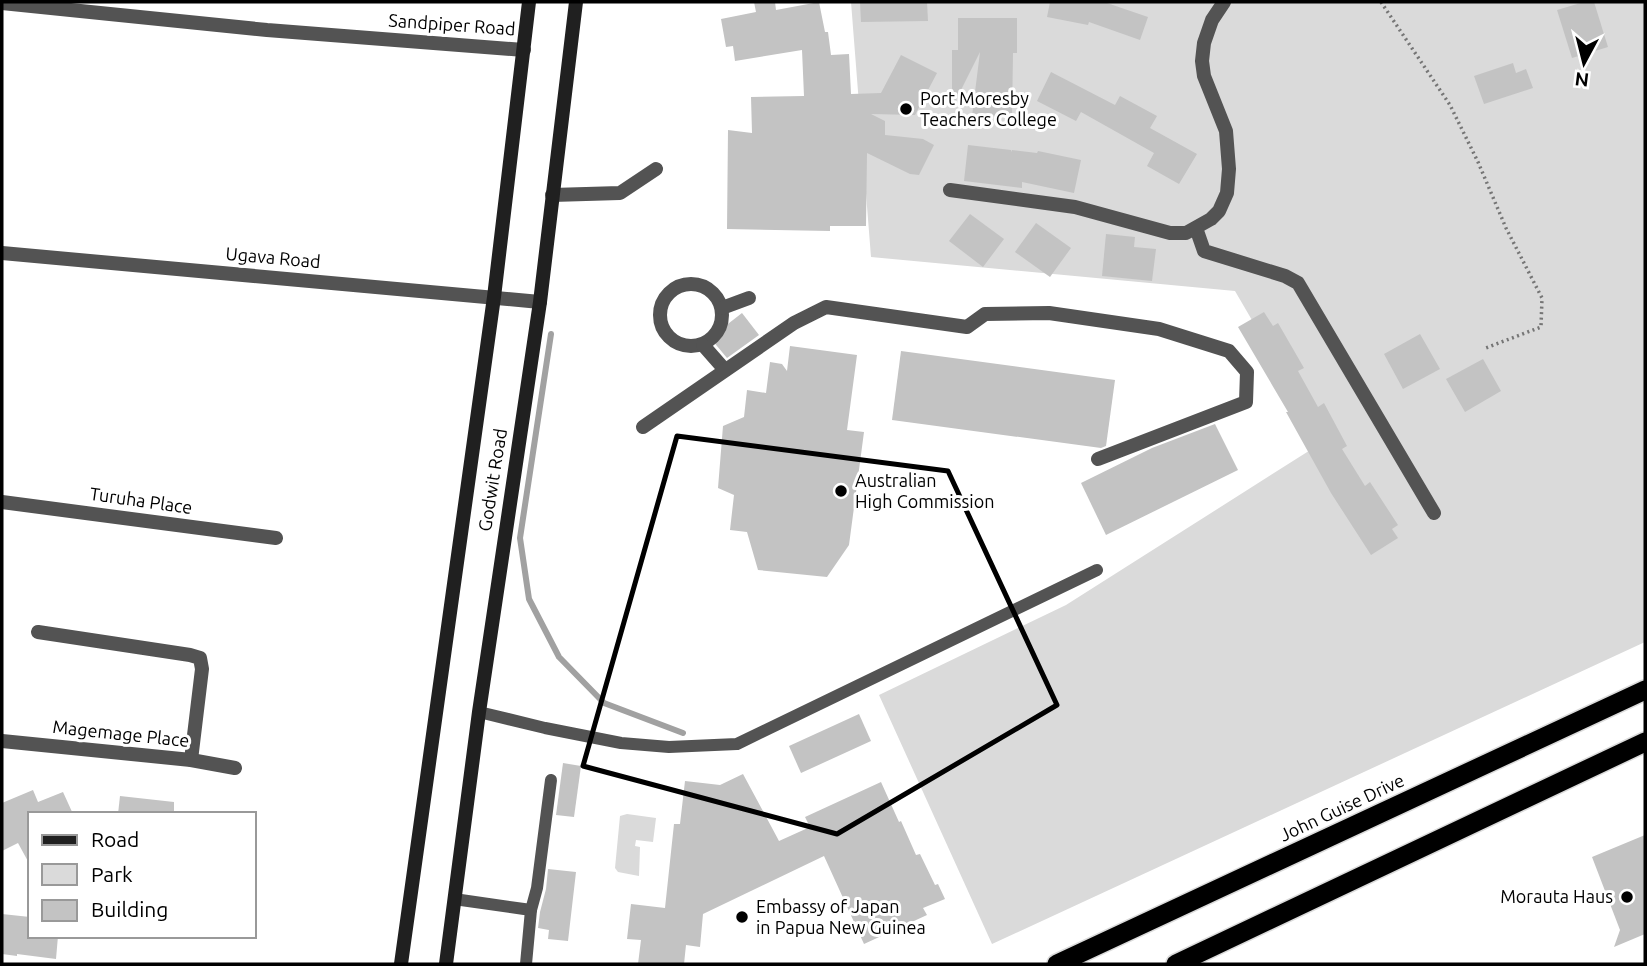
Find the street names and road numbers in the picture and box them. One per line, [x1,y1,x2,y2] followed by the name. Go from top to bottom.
[388,10,516,38] street label: Sandpiper Road
[225,243,322,271] street label: Ugava Road
[474,427,510,533] street label: Godwit Road
[88,483,194,517] street label: Turuha Place
[52,716,190,750] street label: Magemage Place
[1276,769,1407,845] street label: John Guise Drive

